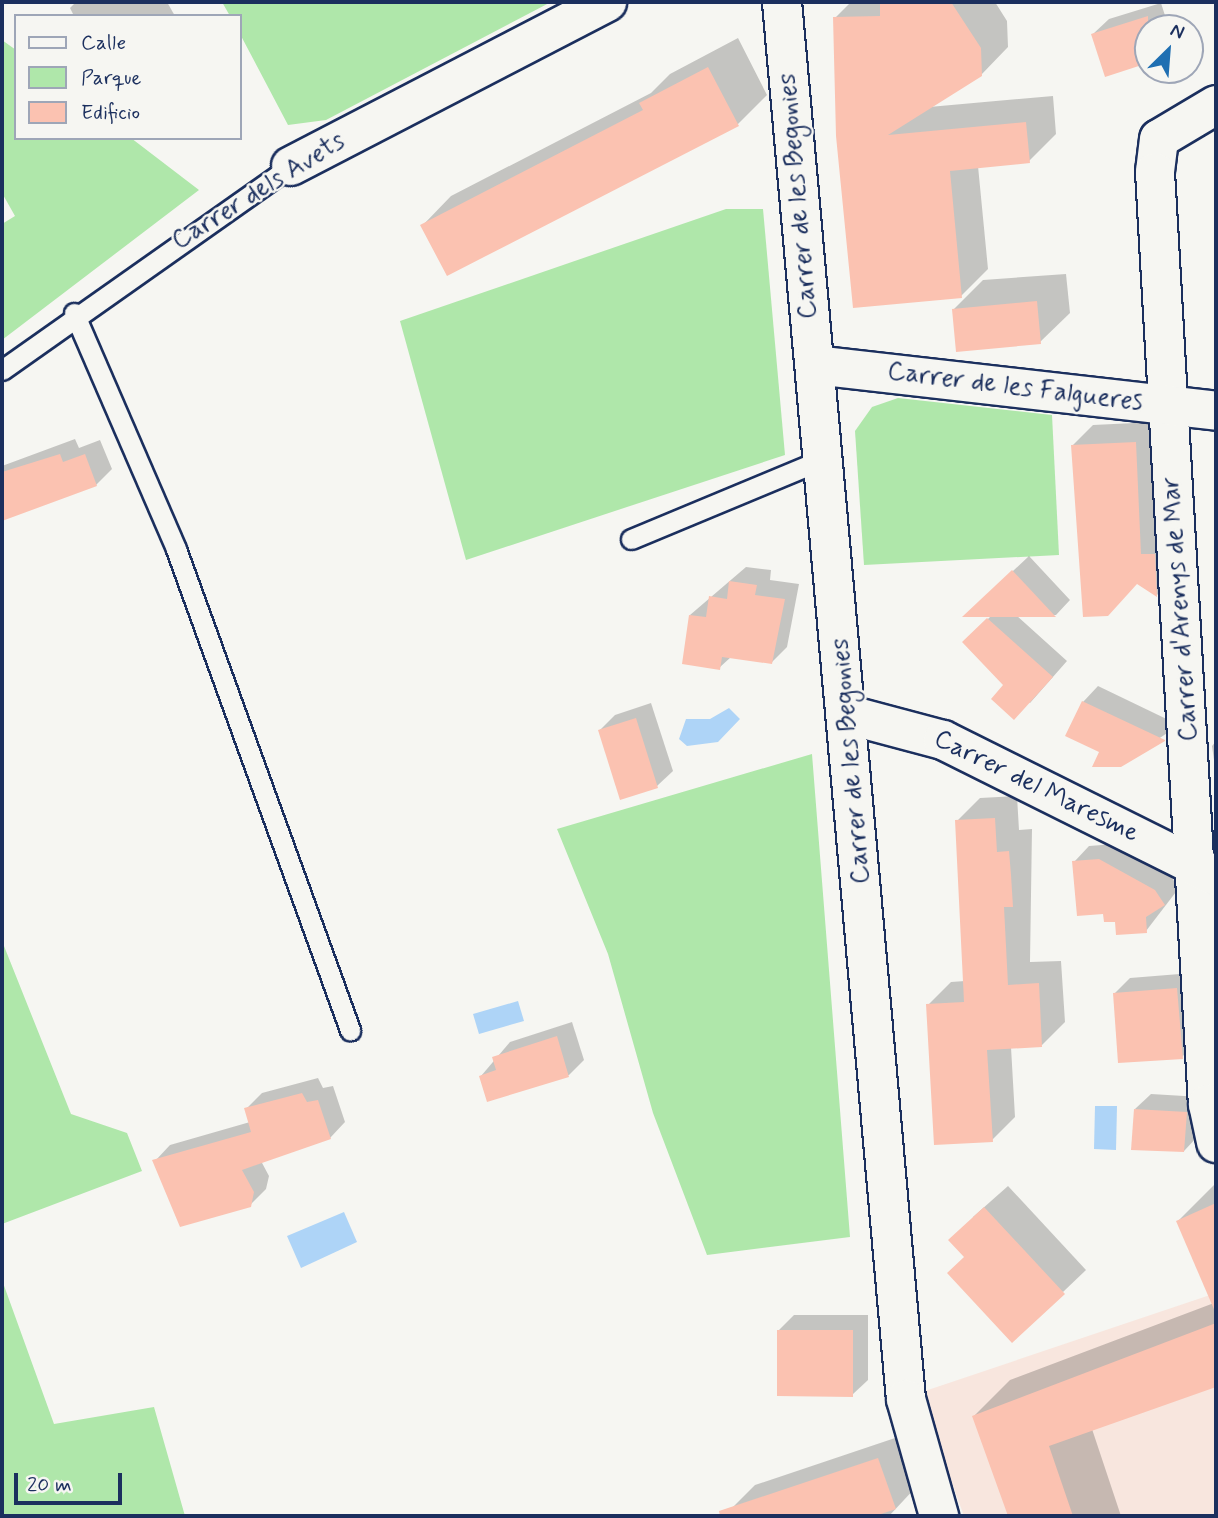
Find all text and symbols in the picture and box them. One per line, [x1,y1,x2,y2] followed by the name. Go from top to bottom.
[14,14,242,140] legend
[1134,14,1204,84] north arrow
[1166,17,1188,45] text: N
[81,29,126,57] text: Calle
[81,64,141,92] text: Parque
[772,67,826,325] street label: Carrer de les Begonies
[81,99,140,127] text: Edificio
[169,128,349,256] street label: Carrer dels Avets
[886,357,1144,419] street label: Carrer de les Falgueres
[1156,476,1206,742] street label: Carrer d'Arenys de Mar
[825,632,879,890] street label: Carrer de les Begonies
[928,724,1144,850] street label: Carrer del Maresme
[18,1458,126,1502] scale bar
[27,1471,72,1499] text: 20 m

